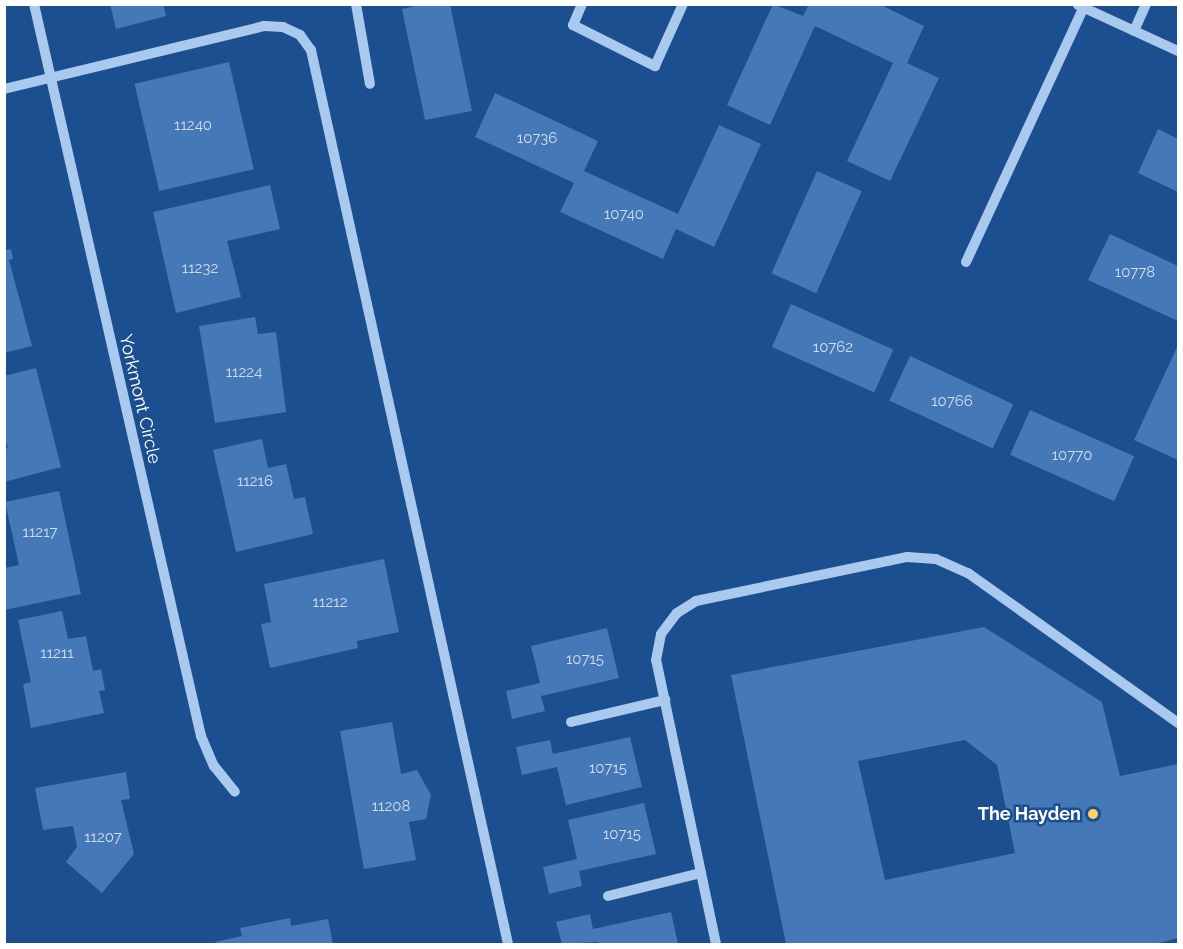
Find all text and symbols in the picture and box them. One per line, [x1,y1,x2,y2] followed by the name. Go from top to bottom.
[174,117,212,135] house number: 11240
[517,130,557,148] house number: 10736
[604,206,644,224] house number: 10740
[182,260,218,278] house number: 11232
[1115,264,1155,282] house number: 10778
[115,332,165,466] street label: Yorkmont Circle
[813,339,853,357] house number: 10762
[226,364,262,382] house number: 11224
[931,393,973,411] house number: 10766
[1052,447,1092,465] house number: 10770
[237,473,273,491] house number: 11216
[22,524,58,542] house number: 11217
[313,594,347,612] house number: 11212
[40,645,74,663] house number: 11211
[566,651,604,669] house number: 10715
[589,760,627,778] house number: 10715
[372,798,410,816] house number: 11208
[978,803,1081,825] place label: The Hayden
[1086,807,1100,821] marker: The Hayden
[603,826,641,844] house number: 10715
[84,829,122,847] house number: 11207

